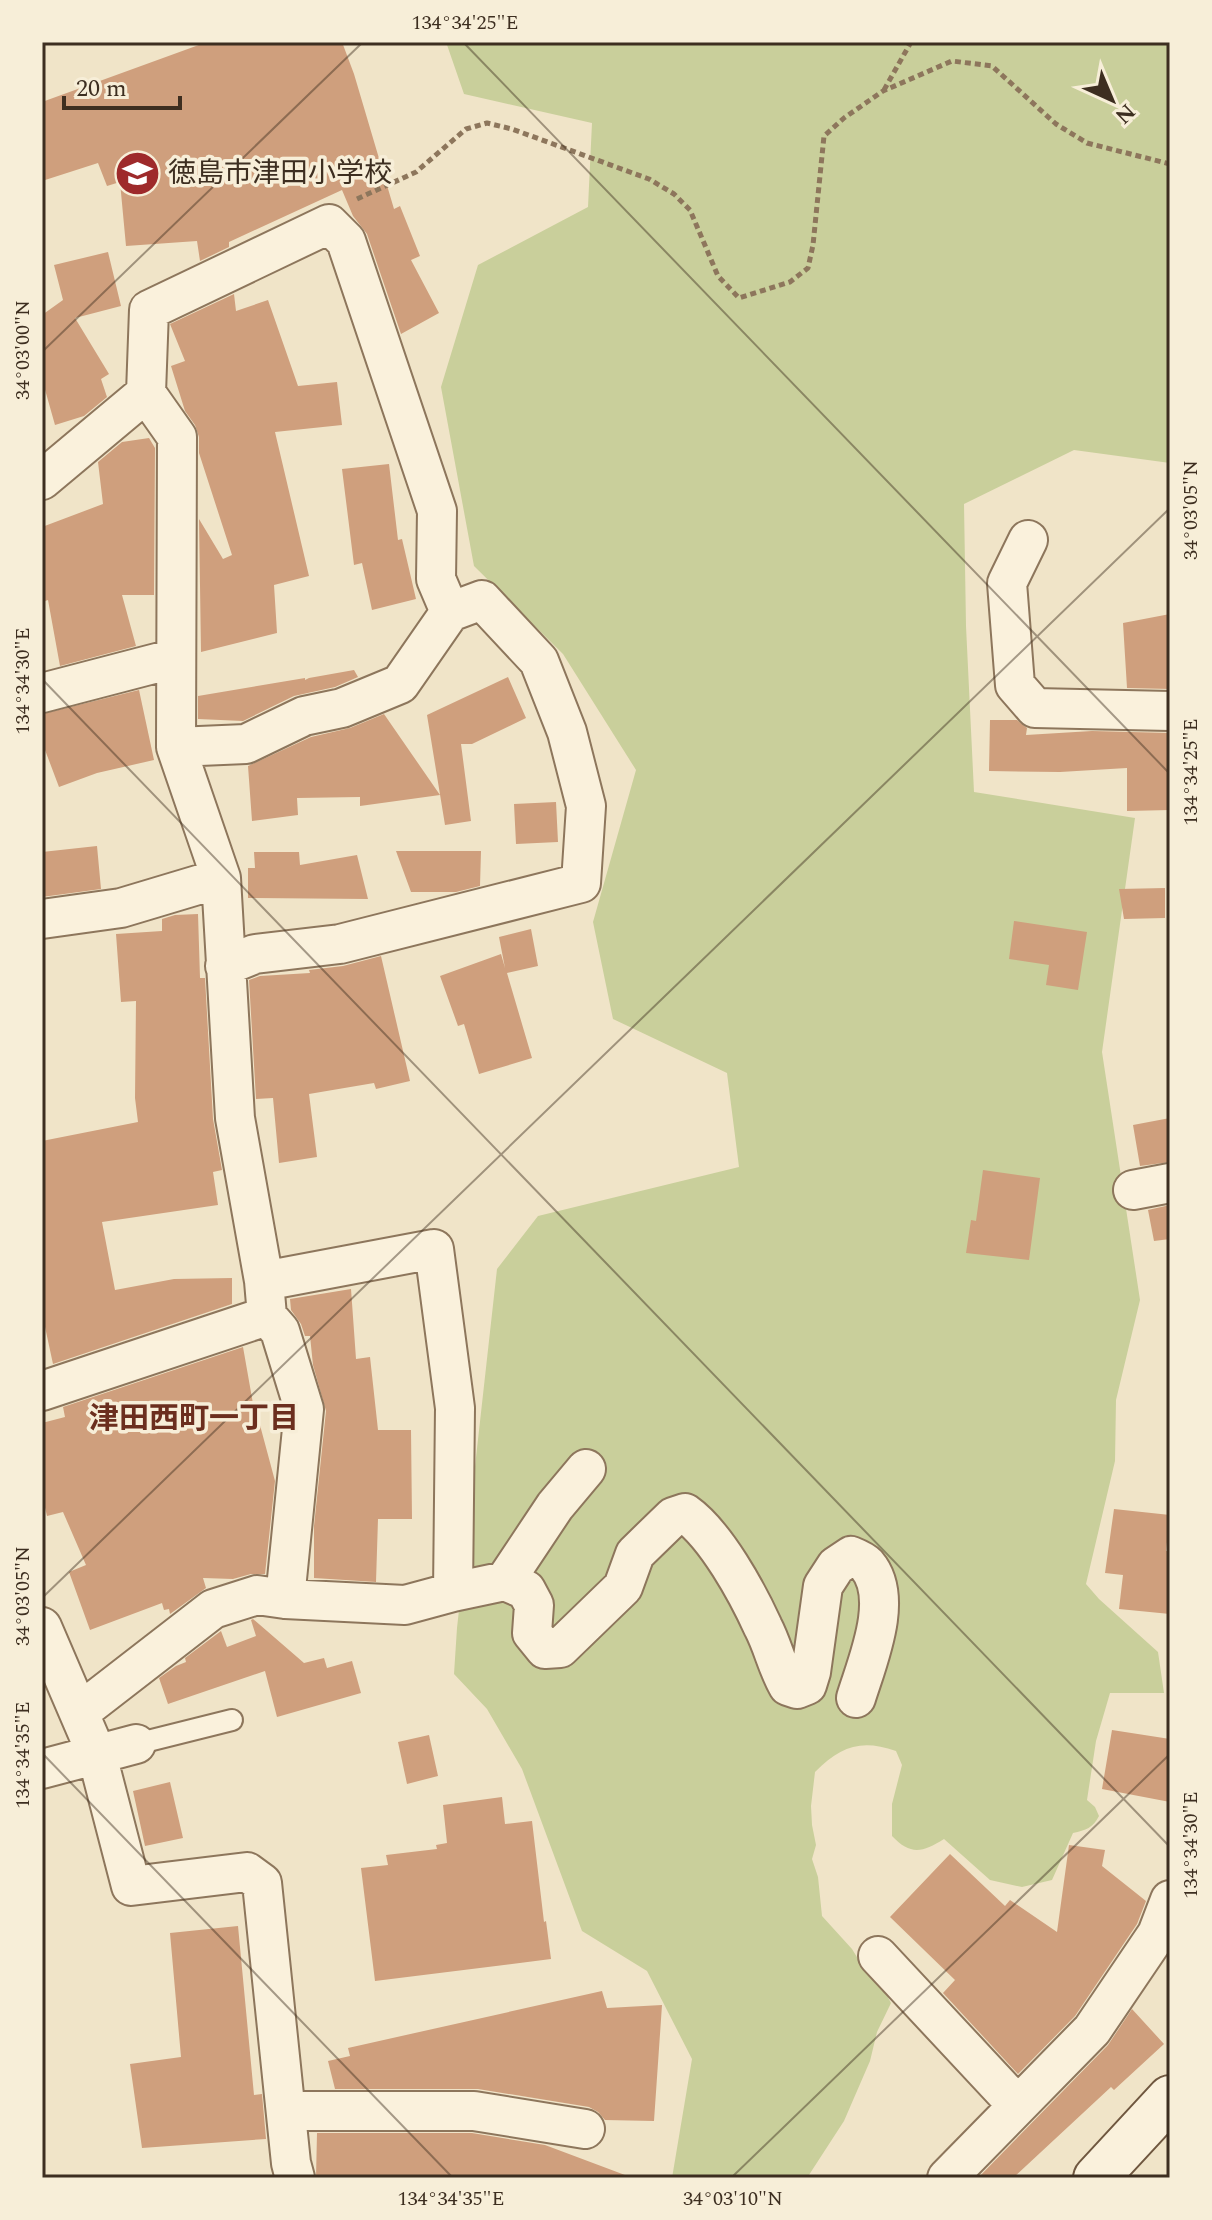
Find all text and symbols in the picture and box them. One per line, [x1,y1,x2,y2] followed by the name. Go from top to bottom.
[411,8,519,38] text: 134°34'25"E
[64,60,180,110] scale bar
[1072,60,1152,140] north arrow
[76,71,127,107] text: 20 m
[1107,95,1143,131] text: N
[113,149,161,197] school or university icon: 徳島市津田小学校
[168,152,392,195] place label: 徳島市津田小学校
[8,300,38,400] text: 34°03'00"N
[1176,460,1206,560] text: 34°03'05"N
[8,627,38,735] text: 134°34'30"E
[1176,718,1206,826] text: 134°34'25"E
[89,1396,299,1442] district label: 津田西町一丁目
[8,1546,38,1646] text: 34°03'05"N
[8,1701,38,1809] text: 134°34'35"E
[1176,1791,1206,1899] text: 134°34'30"E
[397,2184,505,2214] text: 134°34'35"E
[683,2184,783,2214] text: 34°03'10"N

